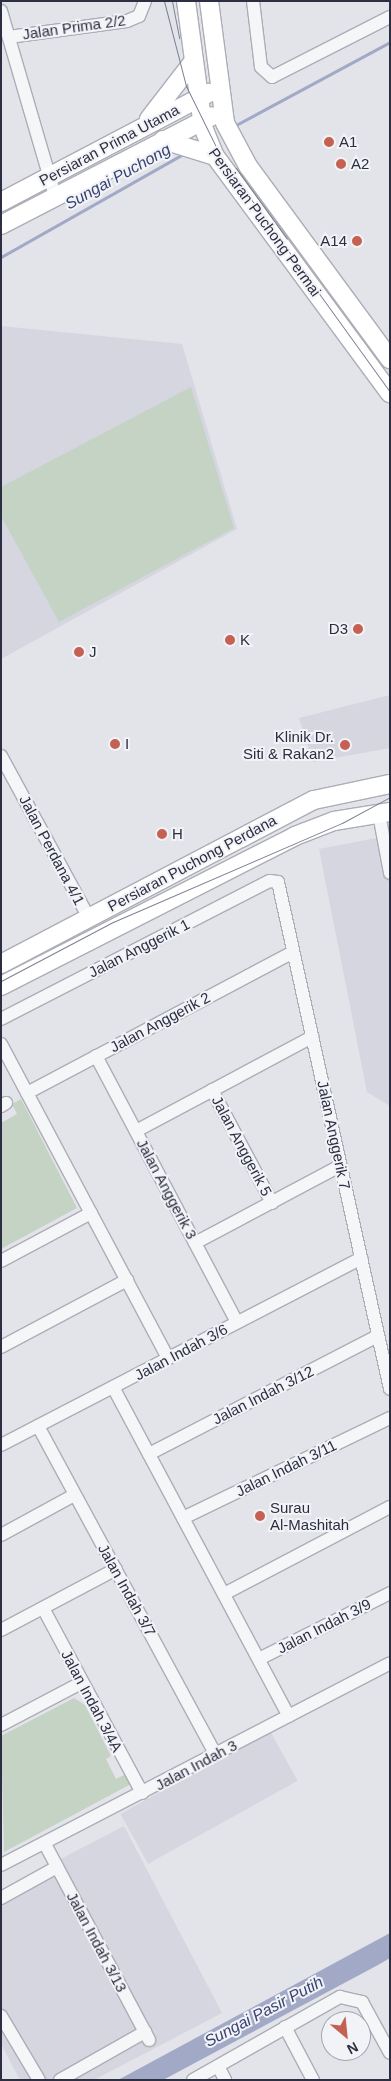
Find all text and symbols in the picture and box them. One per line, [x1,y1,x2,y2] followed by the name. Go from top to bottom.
[21,11,127,43] street label: Jalan Prima 2/2
[36,100,182,190] street label: Persiaran Prima Utama
[339,133,357,151] place label: A1
[323,136,335,148] marker: A1
[62,140,174,214] water label: Sungai Puchong
[205,144,325,300] street label: Persiaran Puchong Permai
[351,155,369,173] place label: A2
[335,158,347,170] marker: A2
[320,232,347,250] place label: A14
[351,235,363,247] marker: A14
[329,620,348,638] place label: D3
[352,623,364,635] marker: D3
[240,631,250,649] place label: K
[224,634,236,646] marker: K
[89,643,96,661] place label: J
[73,646,85,658] marker: J
[243,727,334,762] place label: Klinik Dr. Siti & Rakan2
[125,735,129,753] place label: I
[109,738,121,750] marker: I
[338,738,352,752] marker: Klinik Dr. Siti & Rakan2
[15,792,89,908] street label: Jalan Perdana 4/1
[105,811,279,915] street label: Persiaran Puchong Perdana
[172,825,183,843] place label: H
[156,828,168,840] marker: H
[85,915,193,981] street label: Jalan Anggerik 1
[106,988,214,1056] street label: Jalan Anggerik 2
[314,1078,354,1192] street label: Jalan Anggerik 7
[208,1092,276,1200] street label: Jalan Anggerik 5
[133,1135,201,1243] street label: Jalan Anggerik 3
[131,1320,231,1384] street label: Jalan Indah 3/6
[209,1362,317,1428] street label: Jalan Indah 3/12
[233,1436,339,1500] street label: Jalan Indah 3/11
[270,1498,349,1533] place label: Surau Al-Mashitah
[254,1510,266,1522] marker: Surau Al-Mashitah
[94,1541,160,1639] street label: Jalan Indah 3/7
[274,1595,374,1657] street label: Jalan Indah 3/9
[58,1647,126,1755] street label: Jalan Indah 3/4A
[152,1736,240,1794] street label: Jalan Indah 3
[63,1889,131,1995] street label: Jalan Indah 3/13
[201,1973,327,2051] water label: Sungai Pasir Putih
[321,2011,371,2061] north arrow
[344,2039,361,2058] text: N

